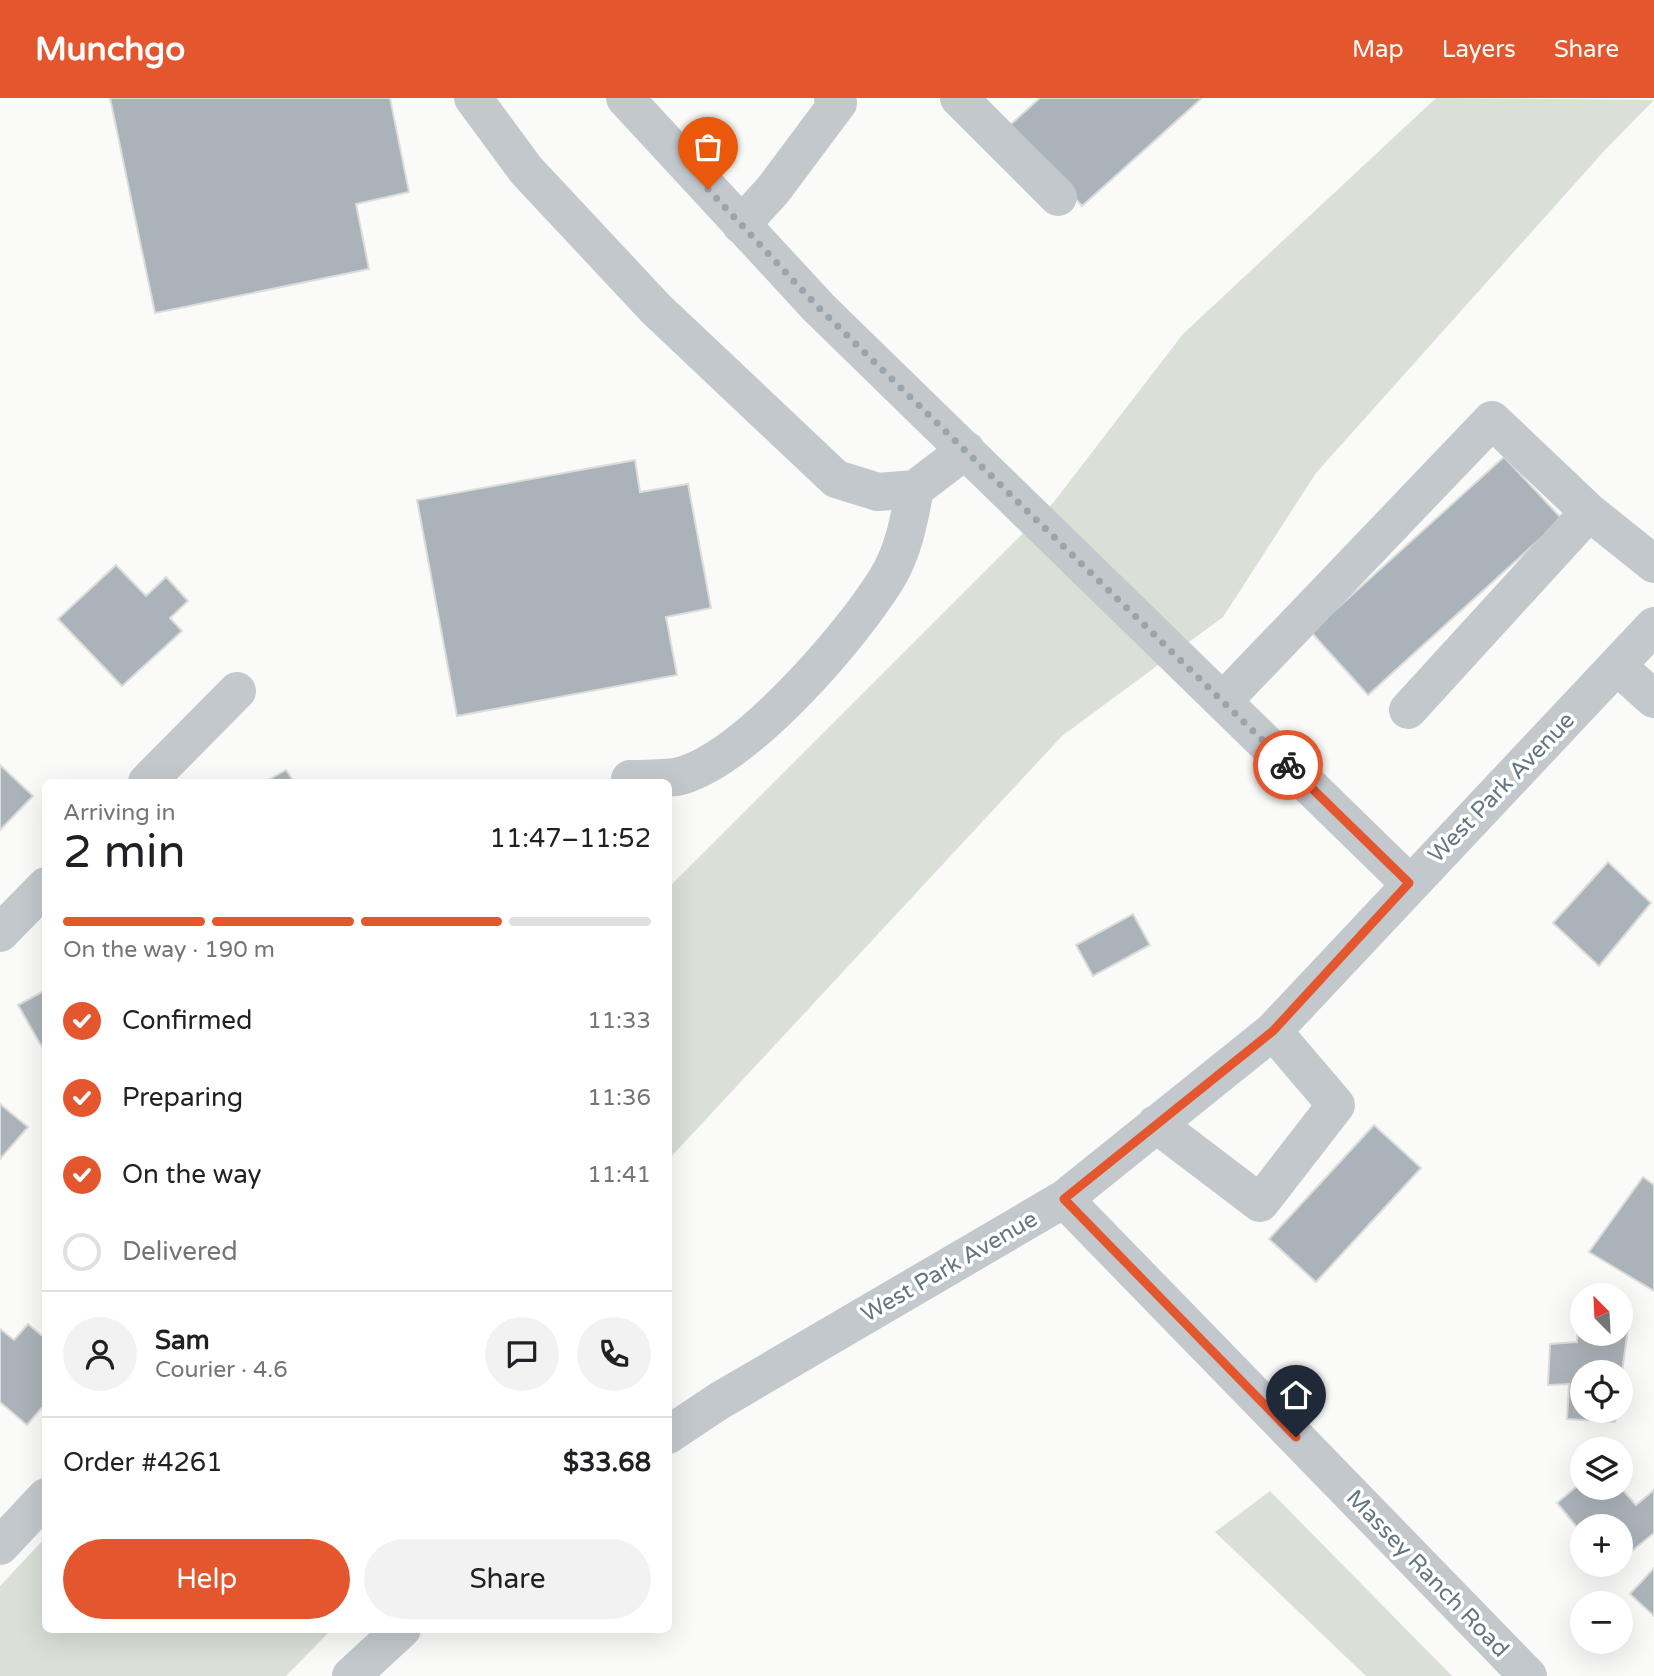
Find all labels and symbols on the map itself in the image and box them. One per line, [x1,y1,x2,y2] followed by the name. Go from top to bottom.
[678,117,738,189] pin
[1423,707,1581,869] street label: West Park Avenue
[1253,730,1323,800] courier
[857,1205,1042,1329] street label: West Park Avenue
[1570,1283,1633,1346] north arrow
[1266,1365,1326,1437] pin
[1340,1484,1514,1663] street label: Massey Ranch Road

